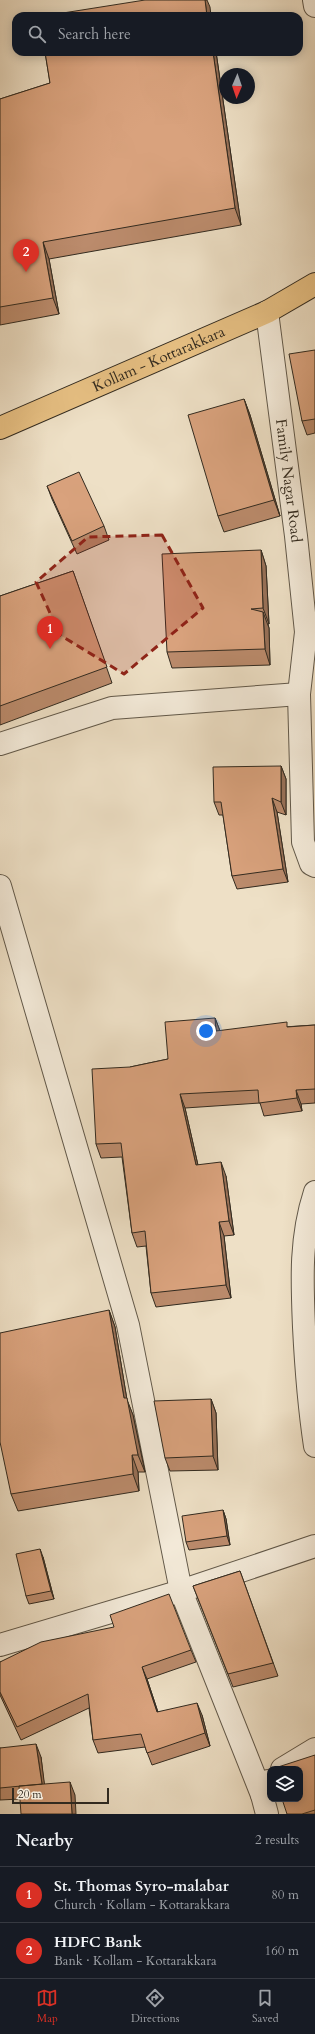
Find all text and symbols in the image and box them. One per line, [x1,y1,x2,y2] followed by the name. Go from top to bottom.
[12,12,303,56] search box
[26,23,48,45] icon: search
[58,24,131,44] text: Search here
[219,68,255,104] north arrow
[13,239,39,272] pin: 2
[89,321,229,397] street label: Kollam - Kottarakkara
[271,418,307,543] street label: Family Nagar Road
[37,616,63,649] pin: 1
[196,1021,216,1041] your location
[267,1766,303,1802] map controls
[267,1766,303,1802] button: layers
[12,1786,109,1805] scale bar
[18,1787,42,1802] text: 20 m
[16,1829,73,1852] text: Nearby
[255,1831,299,1849] text: 2 results
[54,1876,229,1896] text: St. Thomas Syro-malabar
[26,1886,32,1904] text: 1
[271,1886,299,1904] text: 80 m
[54,1896,230,1914] text: Church · Kollam - Kottarakkara
[54,1932,142,1952] text: HDFC Bank
[26,1942,32,1960] text: 2
[265,1942,299,1960] text: 160 m
[54,1952,217,1970] text: Bank · Kollam - Kottarakkara
[36,1987,58,2026] tab: Map
[131,1987,179,2026] tab: Directions
[252,1987,279,2026] tab: Saved

